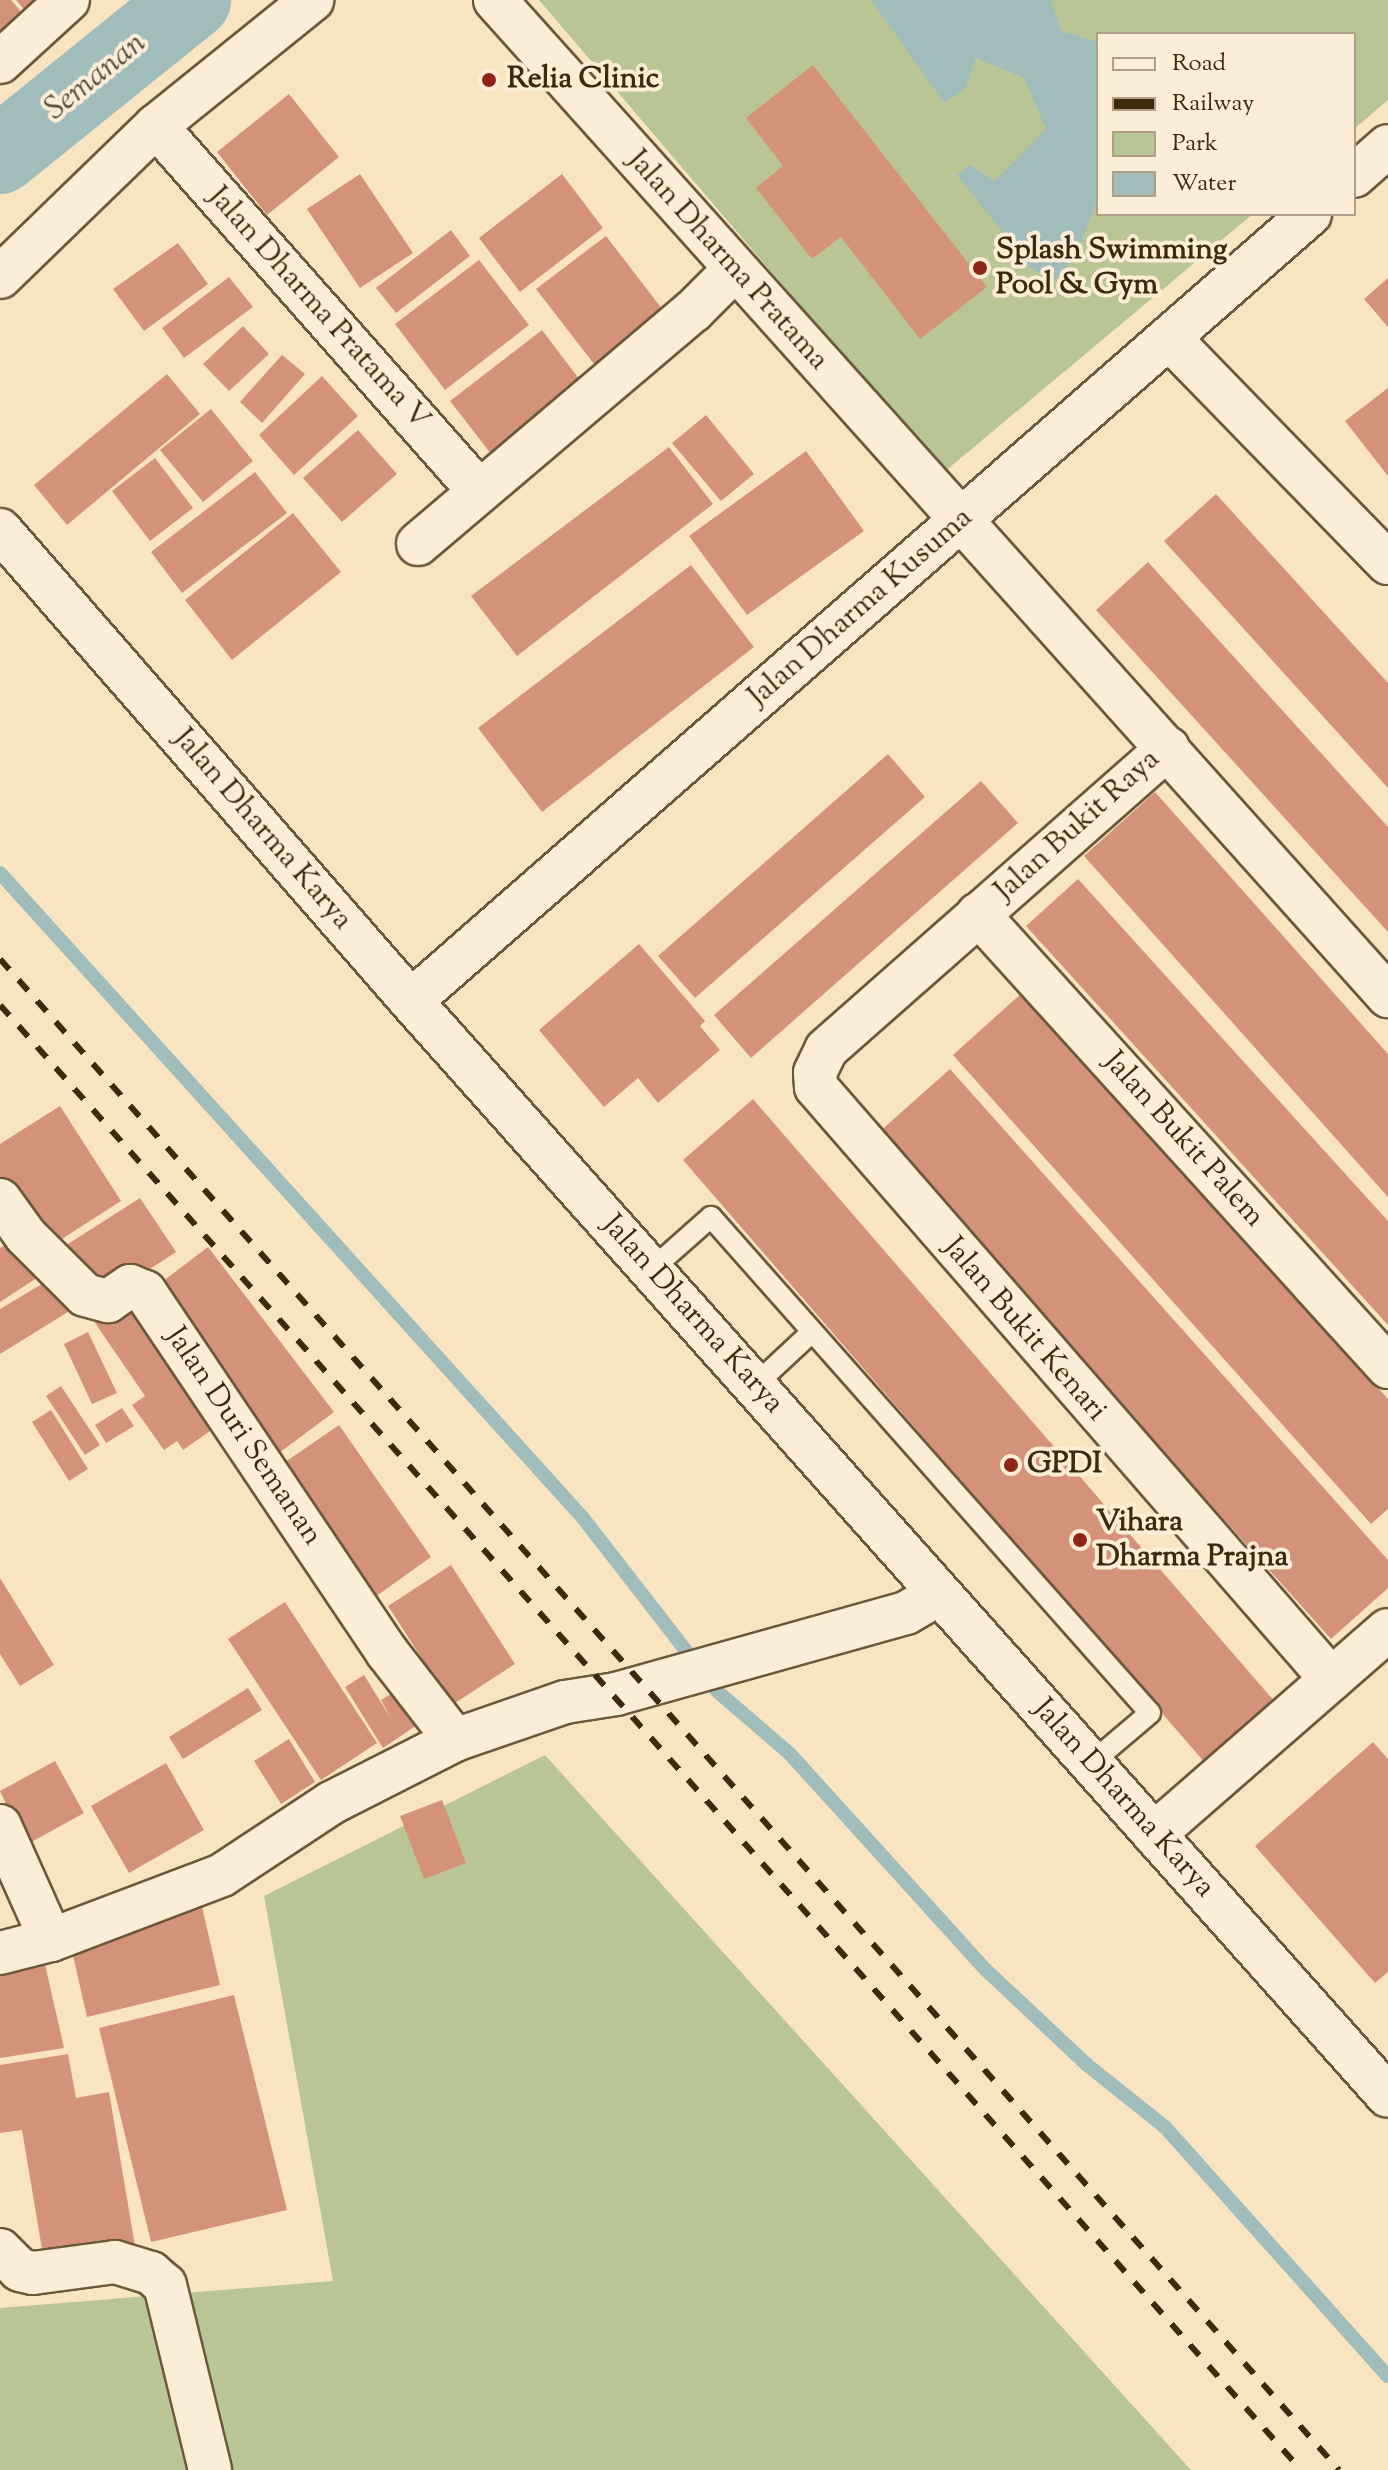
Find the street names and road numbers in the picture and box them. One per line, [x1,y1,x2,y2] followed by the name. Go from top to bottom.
[619,143,835,379] street label: Jalan Dharma Pratama
[199,180,437,438] street label: Jalan Dharma Pratama V
[741,501,981,715] street label: Jalan Dharma Kusuma
[165,722,359,938] street label: Jalan Dharma Karya
[988,742,1168,910] street label: Jalan Bukit Raya
[1095,1045,1271,1235] street label: Jalan Bukit Palem
[593,1208,791,1422] street label: Jalan Dharma Karya
[934,1231,1114,1429] street label: Jalan Bukit Kenari
[157,1321,329,1553] street label: Jalan Duri Semanan
[1024,1692,1222,1906] street label: Jalan Dharma Karya

